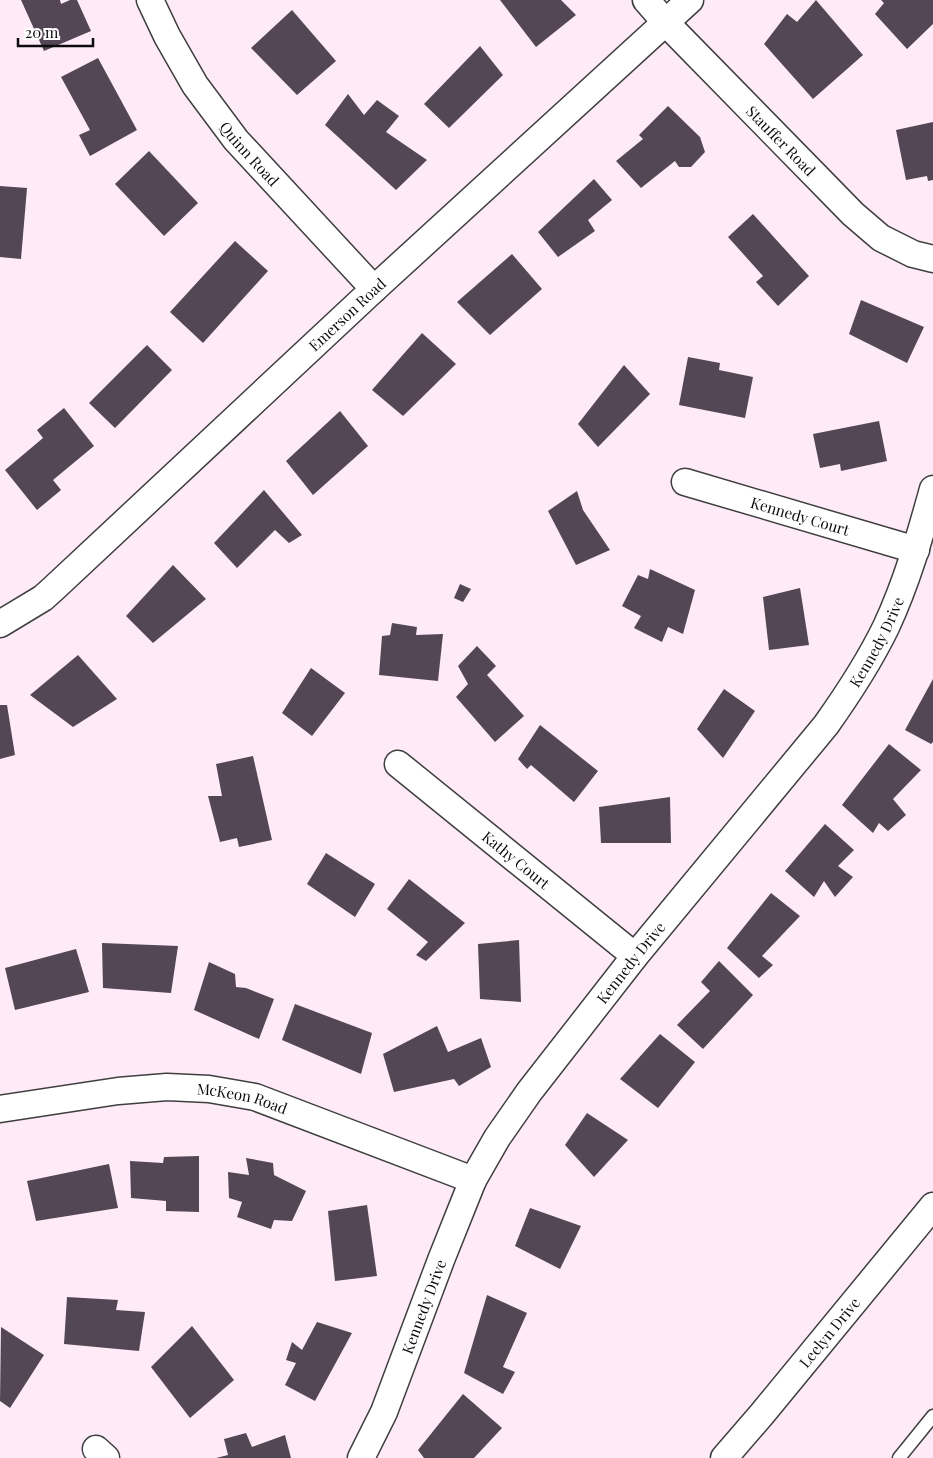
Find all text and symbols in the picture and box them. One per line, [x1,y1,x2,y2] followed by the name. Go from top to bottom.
[18,15,92,47] scale bar
[25,22,59,42] text: 20 m
[742,101,820,180] street label: Stauffer Road
[215,117,284,190] street label: Quinn Road
[304,273,390,355] street label: Emerson Road
[748,492,852,540] street label: Kennedy Court
[844,594,908,691] street label: Kennedy Drive
[478,826,555,894] street label: Kathy Court
[592,917,669,1007] street label: Kennedy Drive
[197,1078,291,1119] street label: McKeon Road
[397,1257,450,1357] street label: Kennedy Drive
[794,1293,864,1372] street label: Leelyn Drive

